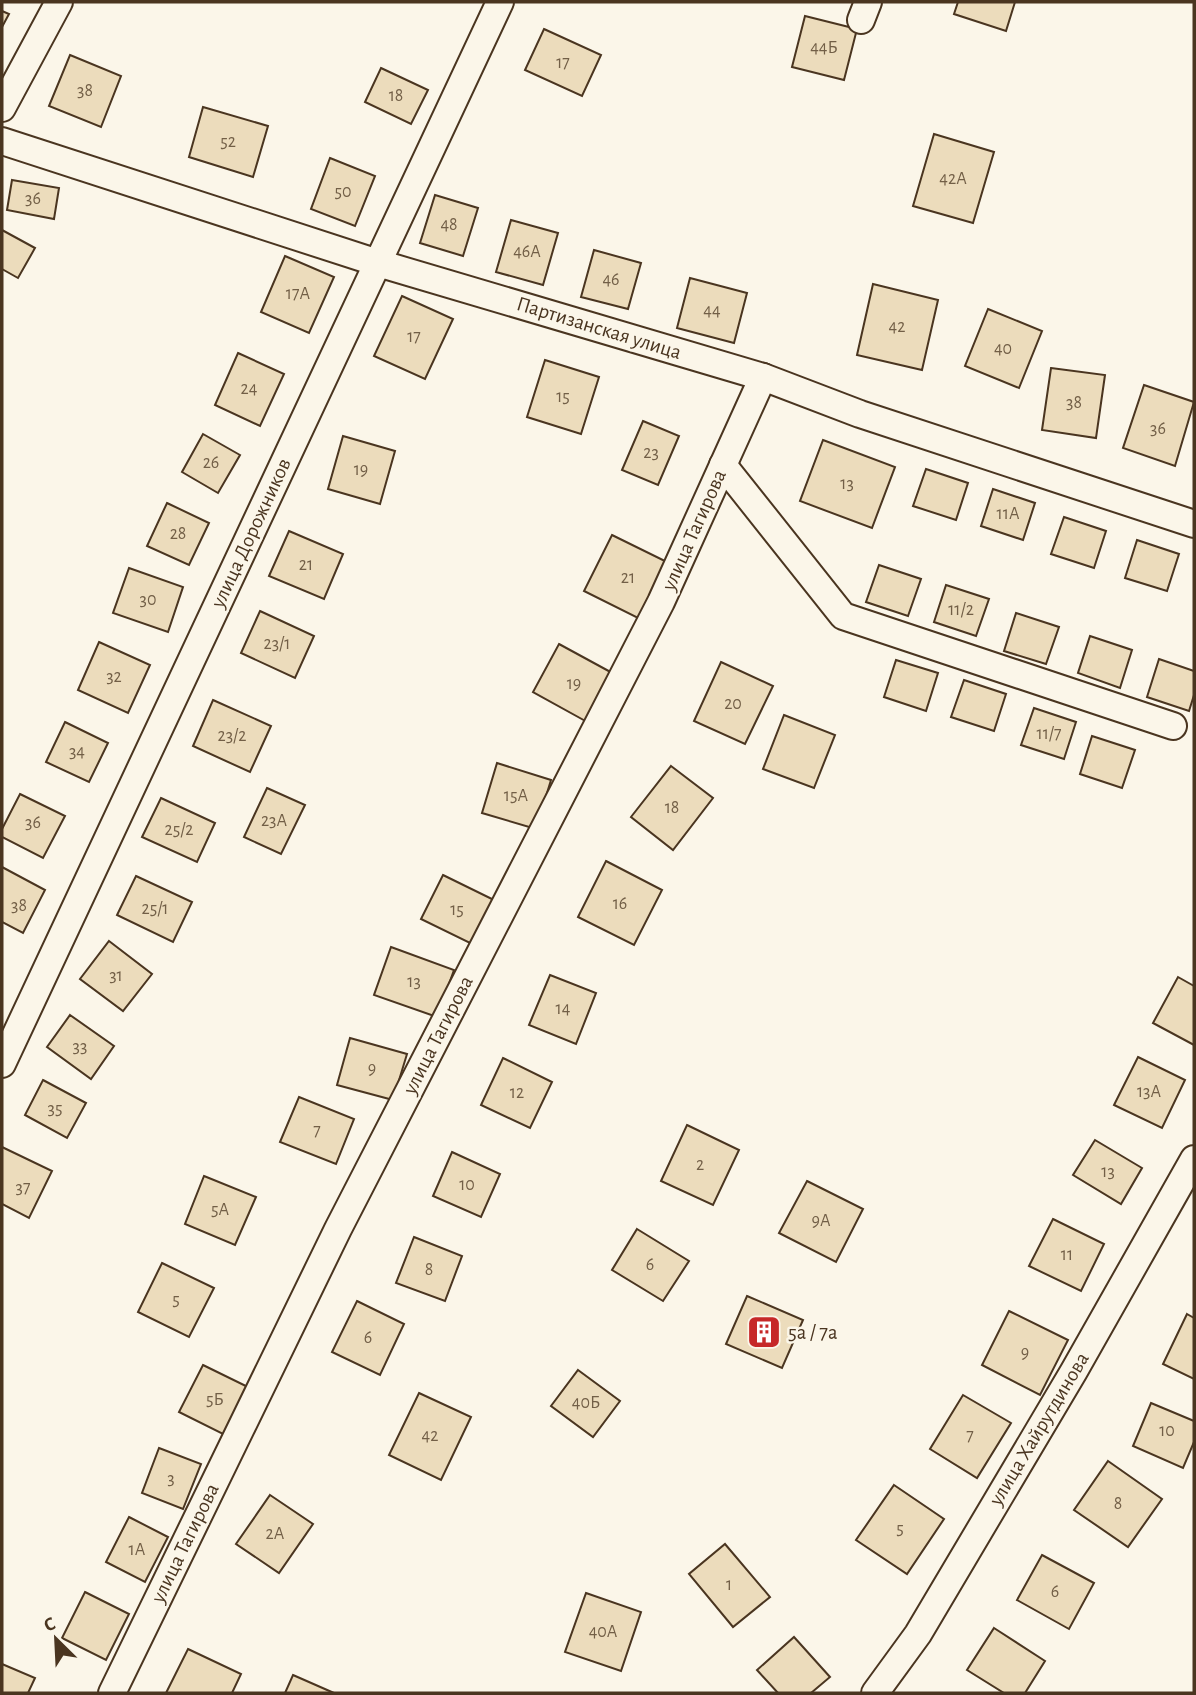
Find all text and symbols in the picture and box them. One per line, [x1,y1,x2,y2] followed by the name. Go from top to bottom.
[810,39,838,57] house number: 44Б
[556,54,570,72] house number: 17
[77,82,93,100] house number: 38
[389,87,403,105] house number: 18
[220,133,236,151] house number: 52
[939,170,967,188] house number: 42А
[334,183,352,201] house number: 50
[25,190,41,208] house number: 36
[440,216,458,234] house number: 48
[513,243,541,261] house number: 46А
[602,271,620,289] house number: 46
[286,285,311,303] house number: 17А
[514,293,684,363] street label: Партизанская улица
[703,302,721,320] house number: 44
[889,318,905,336] house number: 42
[407,328,421,346] house number: 17
[994,340,1012,358] house number: 40
[241,380,258,398] house number: 24
[556,388,570,406] house number: 15
[1066,394,1082,412] house number: 38
[1150,420,1166,438] house number: 36
[643,444,659,462] house number: 23
[203,454,219,472] house number: 26
[207,455,295,612] street label: улица Дорожников
[354,461,368,479] house number: 19
[658,466,730,594] street label: улица Тагирова
[840,475,854,493] house number: 13
[997,505,1020,523] house number: 11А
[170,525,186,543] house number: 28
[299,556,313,574] house number: 21
[621,569,635,587] house number: 21
[140,591,156,609] house number: 30
[948,601,974,619] house number: 11/2
[264,635,290,653] house number: 23/1
[106,668,122,686] house number: 32
[567,675,581,693] house number: 19
[724,695,742,713] house number: 20
[1036,725,1062,743] house number: 11/7
[218,727,246,745] house number: 23/2
[69,743,85,761] house number: 34
[504,787,529,805] house number: 15А
[665,799,679,817] house number: 18
[261,812,288,830] house number: 23А
[25,814,41,832] house number: 36
[164,821,194,839] house number: 25/2
[613,895,627,913] house number: 16
[11,897,27,915] house number: 38
[141,900,169,918] house number: 25/1
[450,901,464,919] house number: 15
[109,967,123,985] house number: 31
[399,972,477,1098] street label: улица Тагирова
[407,973,421,991] house number: 13
[556,1000,571,1018] house number: 14
[73,1038,87,1056] house number: 33
[368,1060,376,1078] house number: 9
[1137,1083,1162,1101] house number: 13А
[510,1084,524,1102] house number: 12
[48,1100,62,1118] house number: 35
[313,1122,321,1140] house number: 7
[696,1156,704,1174] house number: 2
[1101,1163,1115,1181] house number: 13
[459,1176,475,1194] house number: 10
[16,1179,30,1197] house number: 37
[211,1201,229,1219] house number: 5А
[811,1212,831,1230] house number: 9А
[1061,1246,1073,1264] house number: 11
[646,1256,654,1274] house number: 6
[425,1261,433,1279] house number: 8
[172,1291,180,1309] house number: 5
[745,1313,783,1351] building icon: 5а / 7а
[788,1322,838,1343] place label: 5а / 7а
[364,1329,372,1347] house number: 6
[1021,1344,1029,1362] house number: 9
[985,1348,1093,1510] street label: улица Хайрутдинова
[206,1391,224,1409] house number: 5Б
[572,1394,600,1412] house number: 40Б
[1159,1422,1175,1440] house number: 10
[422,1427,438,1445] house number: 42
[966,1427,974,1445] house number: 7
[167,1470,175,1488] house number: 3
[147,1480,223,1607] street label: улица Тагирова
[1114,1495,1122,1513] house number: 8
[896,1520,904,1538] house number: 5
[266,1525,285,1543] house number: 2А
[129,1541,146,1559] house number: 1А
[726,1576,732,1594] house number: 1
[1051,1583,1059,1601] house number: 6
[21,1604,91,1674] north arrow
[41,1614,58,1636] text: С
[589,1623,618,1641] house number: 40А

